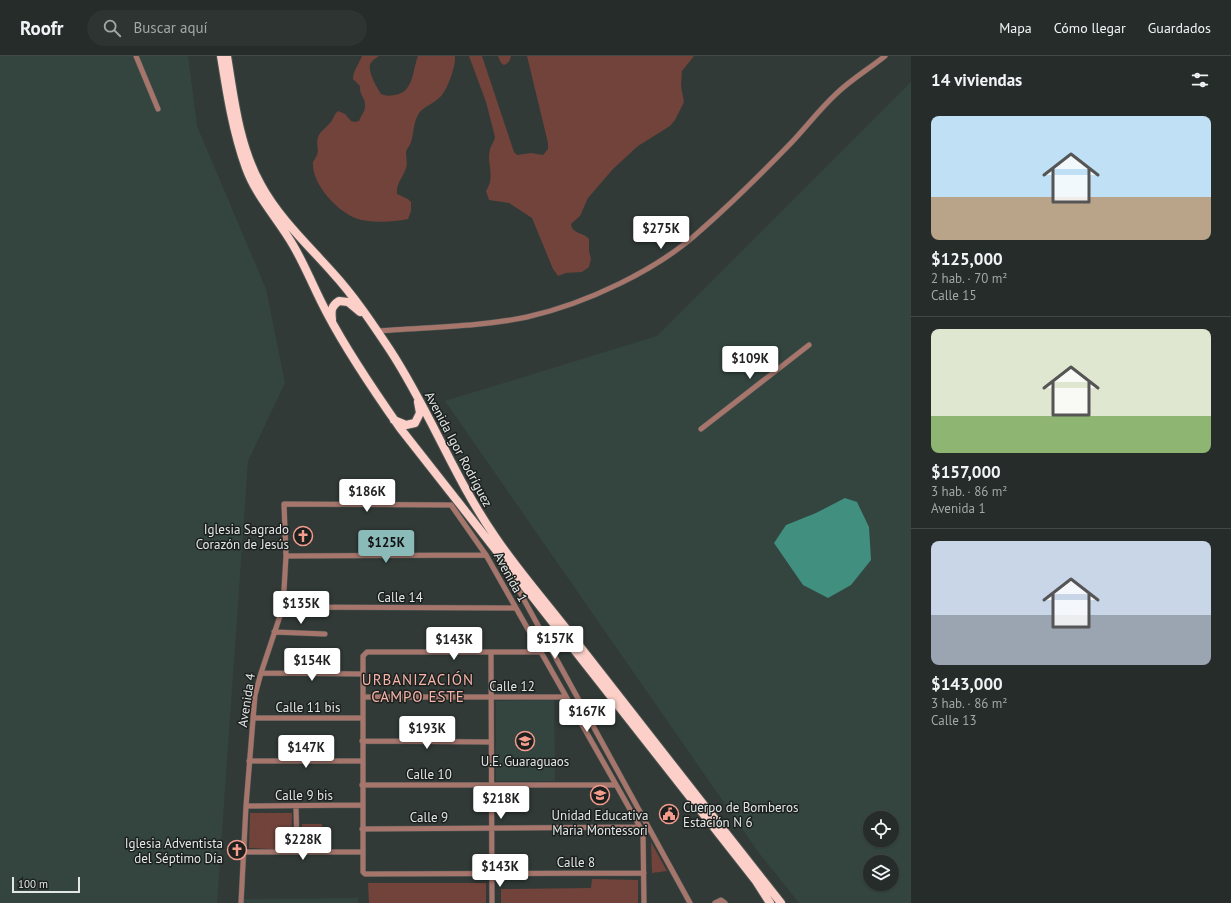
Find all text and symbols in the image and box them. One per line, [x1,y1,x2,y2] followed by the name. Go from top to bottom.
[87,10,367,46] search box
[20,16,63,40] text: Roofr
[101,17,123,39] icon: search
[133,18,208,37] text: Buscar aquí
[999,19,1032,37] text: Mapa
[1054,19,1126,37] text: Cómo llegar
[1148,19,1211,37] text: Guardados
[931,69,1022,91] text: 14 viviendas
[1189,69,1211,91] icon: filters
[1035,142,1107,214] icon: home
[633,216,689,250] pin: $275K
[642,220,680,237] text: $275K
[931,248,1003,270] text: $125,000
[931,270,1007,287] text: 2 hab. · 70 m²
[931,287,977,304] text: Calle 15
[722,346,778,380] pin: $109K
[731,350,769,367] text: $109K
[1035,355,1107,427] icon: home
[421,389,496,510] street label: Avenida Igor Rodríguez
[931,461,1001,483] text: $157,000
[339,479,395,513] pin: $186K
[348,483,386,500] text: $186K
[931,483,1007,500] text: 3 hab. · 86 m²
[931,500,985,517] text: Avenida 1
[196,521,289,553] place label: Iglesia Sagrado Corazón de Jesús
[292,525,314,547] church icon: Iglesia Sagrado Corazón de Jesús
[358,530,414,564] pin: $125K
[367,534,405,551] text: $125K
[490,549,531,605] street label: Avenida 1
[1035,567,1107,639] icon: home
[377,589,423,606] street label: Calle 14
[273,591,329,625] pin: $135K
[282,595,320,612] text: $135K
[527,626,583,660] pin: $157K
[426,627,482,661] pin: $143K
[536,630,574,647] text: $157K
[435,631,473,648] text: $143K
[284,648,340,682] pin: $154K
[293,652,331,669] text: $154K
[362,670,474,706] district label: URBANIZACIÓN CAMPO ESTE
[234,672,259,728] street label: Avenida 4
[931,673,1003,695] text: $143,000
[489,678,535,695] street label: Calle 12
[931,695,1007,712] text: 3 hab. · 86 m²
[276,699,340,716] street label: Calle 11 bis
[559,699,615,733] pin: $167K
[568,703,606,720] text: $167K
[931,712,977,729] text: Calle 13
[399,716,455,750] pin: $193K
[408,720,446,737] text: $193K
[514,730,536,752] school or university icon: U.E. Guaraguaos
[278,735,334,769] pin: $147K
[287,739,325,756] text: $147K
[481,753,569,770] place label: U.E. Guaraguaos
[406,766,452,783] street label: Calle 10
[589,784,611,806] school or university icon: Unidad Educativa Maria Montessori
[473,786,529,820] pin: $218K
[275,787,333,804] street label: Calle 9 bis
[482,790,520,807] text: $218K
[683,799,798,831] place label: Cuerpo de Bomberos Estación N 6
[658,803,680,825] public building icon: Cuerpo de Bomberos Estación N 6
[552,807,648,839] place label: Unidad Educativa Maria Montessori
[410,809,448,826] street label: Calle 9
[863,811,899,891] map controls
[863,811,899,847] button: locate
[275,827,331,861] pin: $228K
[284,831,322,848] text: $228K
[125,835,223,867] place label: Iglesia Adventista del Séptimo Día
[226,839,248,861] church icon: Iglesia Adventista del Séptimo Día
[472,854,528,888] pin: $143K
[557,854,595,871] street label: Calle 8
[863,855,899,891] button: layers
[481,858,519,875] text: $143K
[12,875,80,894] scale bar
[18,877,48,891] text: 100 m

